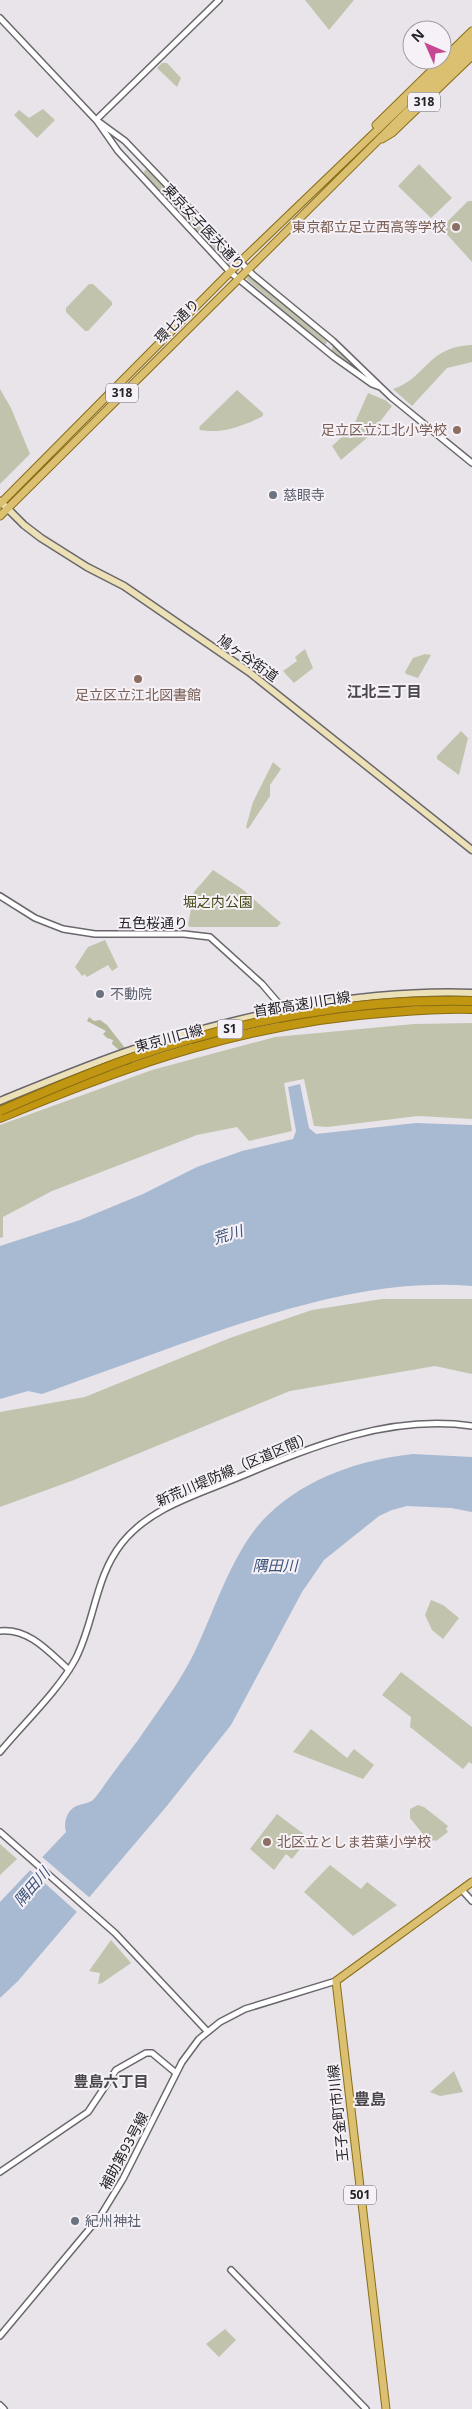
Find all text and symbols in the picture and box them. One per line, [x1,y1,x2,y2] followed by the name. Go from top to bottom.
[402,20,452,70] north arrow
[407,25,428,46] text: N
[408,92,440,111] road number: 318
[159,179,250,274] street label: 東京女子医大通り
[292,217,446,236] place label: 東京都立足立西高等学校
[450,221,462,233] marker: 東京都立足立西高等学校
[150,294,203,347] street label: 環七通り
[106,383,138,402] road number: 318
[321,420,447,439] place label: 足立区立江北小学校
[451,424,463,436] marker: 足立区立江北小学校
[283,485,325,504] place label: 慈眼寺
[267,489,279,501] marker: 慈眼寺
[214,630,282,685] street label: 鳩ヶ谷街道
[132,673,144,685] marker: 足立区立江北図書館
[346,681,422,701] district label: 江北三丁目
[75,685,201,704] place label: 足立区立江北図書館
[183,892,253,911] park label: 堀之内公園
[118,913,188,932] street label: 五色桜通り
[110,984,152,1003] place label: 不動院
[252,986,352,1021] street label: 首都高速川口線
[94,988,106,1000] marker: 不動院
[133,1019,205,1056] street label: 東京川口線
[218,1020,242,1038] road number: S1
[210,1220,247,1248] water label: 荒川
[153,1427,315,1510] street label: 新荒川堤防線（区道区間）
[252,1555,299,1575] water label: 隅田川
[277,1832,431,1851] place label: 北区立としま若葉小学校
[261,1836,273,1848] marker: 北区立としま若葉小学校
[9,1861,55,1910] water label: 隅田川
[323,2063,352,2163] street label: 王子金町市川線
[73,2071,149,2091] district label: 豊島六丁目
[354,2088,386,2110] district label: 豊島
[95,2108,152,2193] street label: 補助第93号線
[344,2186,376,2204] road number: 501
[85,2211,141,2230] place label: 紀州神社
[69,2215,81,2227] marker: 紀州神社

